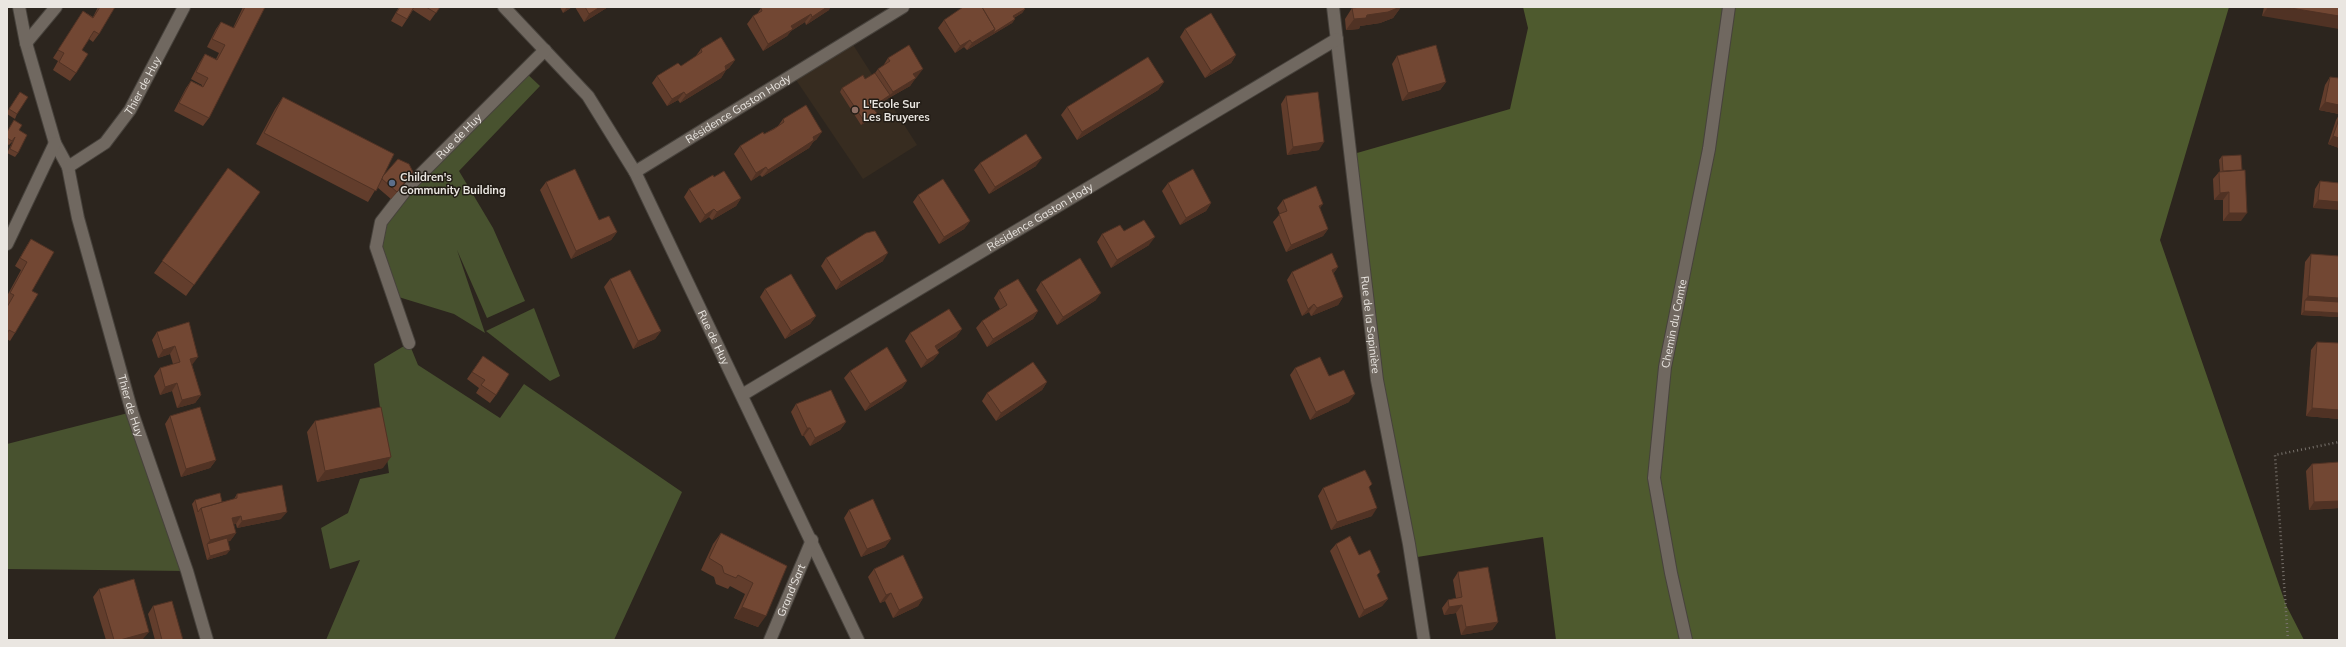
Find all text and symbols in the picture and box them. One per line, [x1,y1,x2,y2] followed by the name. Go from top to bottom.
[121,54,164,118] street label: Thier de Huy
[683,71,794,146] street label: Résidence Gaston Hody
[863,97,930,124] place label: L'Ecole Sur Les Bruyeres
[850,105,860,115] marker: L'Ecole Sur Les Bruyeres
[433,110,485,162] street label: Rue de Huy
[400,170,506,197] place label: Children's Community Building
[387,178,397,188] marker: Children's Community Building
[984,180,1096,254] street label: Résidence Gaston Hody
[1358,275,1383,374] street label: Rue de la Sapinière
[1658,278,1690,369] street label: Chemin du Comte
[695,308,733,367] street label: Rue de Huy
[115,373,147,439] street label: Thier de Huy
[774,562,808,619] street label: Grand'Sart

